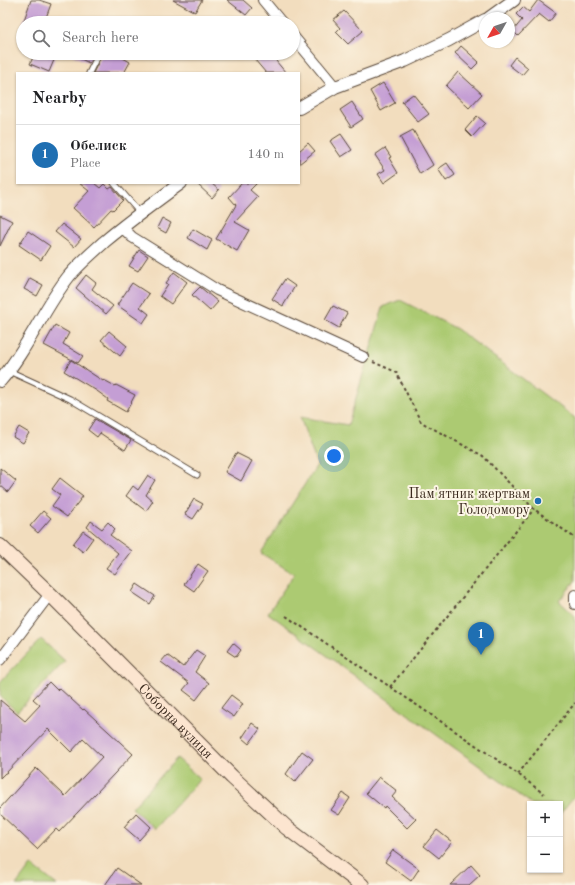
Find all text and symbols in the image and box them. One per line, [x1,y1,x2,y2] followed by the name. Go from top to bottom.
[479,12,515,48] north arrow
[16,16,300,60] search box
[30,27,52,49] icon: search
[62,31,139,46] text: Search here
[32,90,87,107] text: Nearby
[70,139,127,154] text: Обелиск
[41,148,49,161] text: 1
[247,148,284,161] text: 140 m
[70,157,100,170] text: Place
[324,446,344,466] your location
[409,487,531,517] place label: Пам'ятник жертвам Голодомору
[533,496,543,506] marker: Пам'ятник жертвам Голодомору
[468,622,494,655] pin: 1
[135,681,215,761] street label: Соборна вулиця
[527,801,563,873] map controls
[527,801,563,837] button: +
[527,837,563,873] button: −

